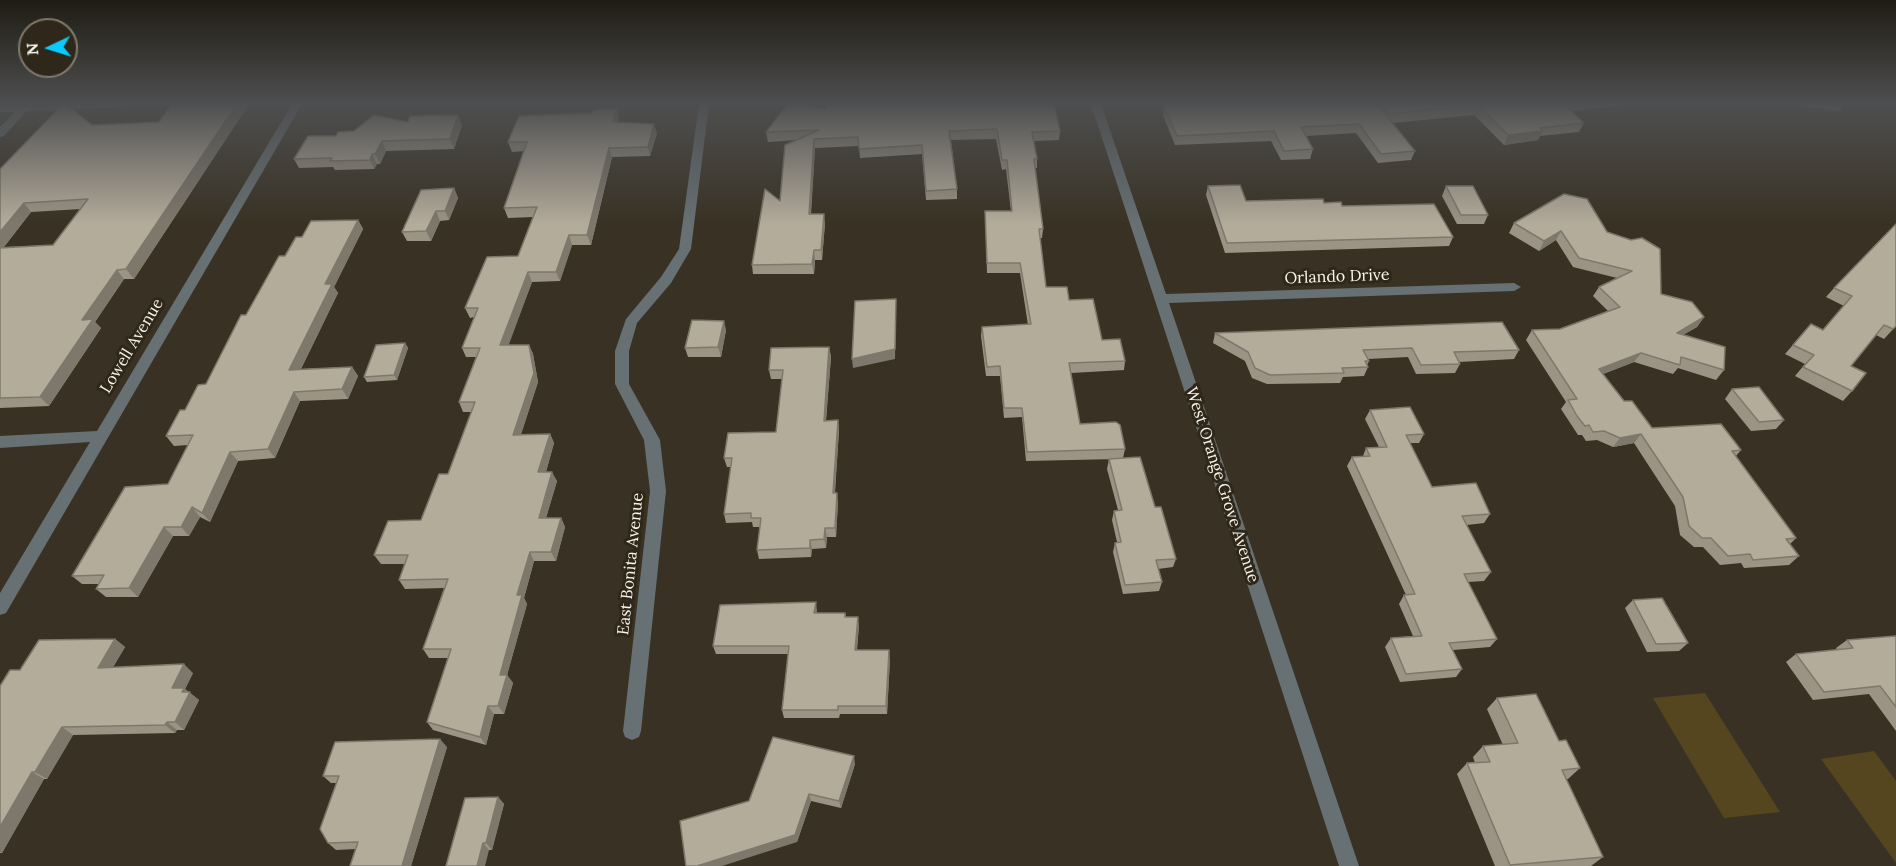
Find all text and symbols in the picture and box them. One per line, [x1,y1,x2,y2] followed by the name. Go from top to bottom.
[18,18,78,78] north arrow
[22,42,42,56] text: N
[1284,266,1390,288] street label: Orlando Drive
[96,295,168,397] street label: Lowell Avenue
[1181,385,1263,585] street label: West Orange Grove Avenue
[614,492,648,636] street label: East Bonita Avenue

